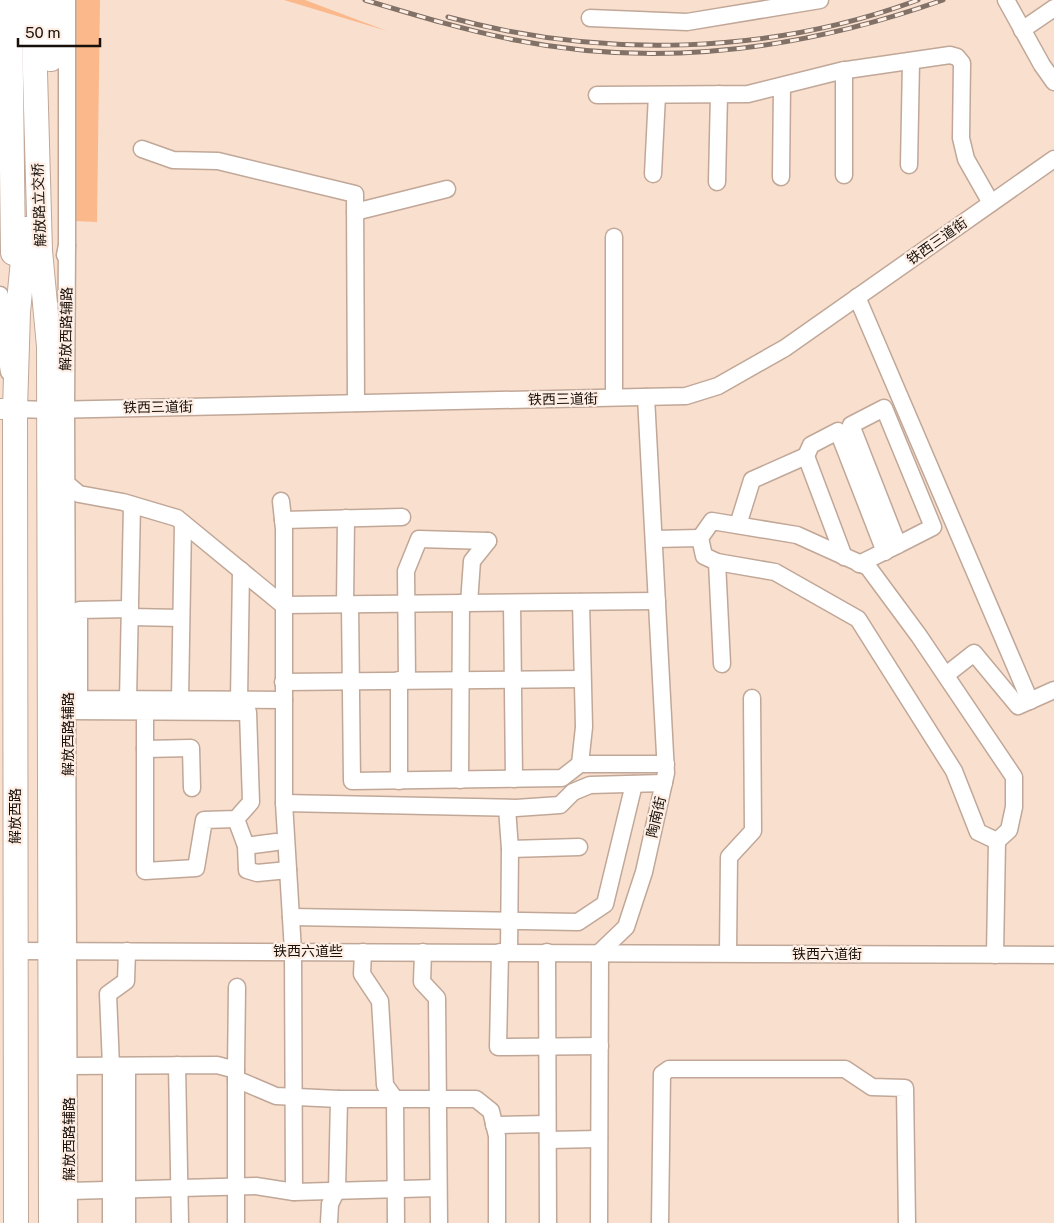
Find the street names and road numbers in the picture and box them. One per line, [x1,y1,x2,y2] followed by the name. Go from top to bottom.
[30,163,48,247] street label: 解放路立交桥
[904,214,970,268] street label: 铁西三道街
[57,287,75,371] street label: 解放西路辅路
[528,390,598,408] street label: 铁西三道街
[123,398,193,416] street label: 铁西三道街
[60,692,76,776] street label: 解放西路辅路
[7,788,23,844] street label: 解放西路
[643,795,669,839] street label: 陶南街
[273,943,343,959] street label: 铁西六道些
[792,946,862,962] street label: 铁西六道街
[61,1097,77,1181] street label: 解放西路辅路

